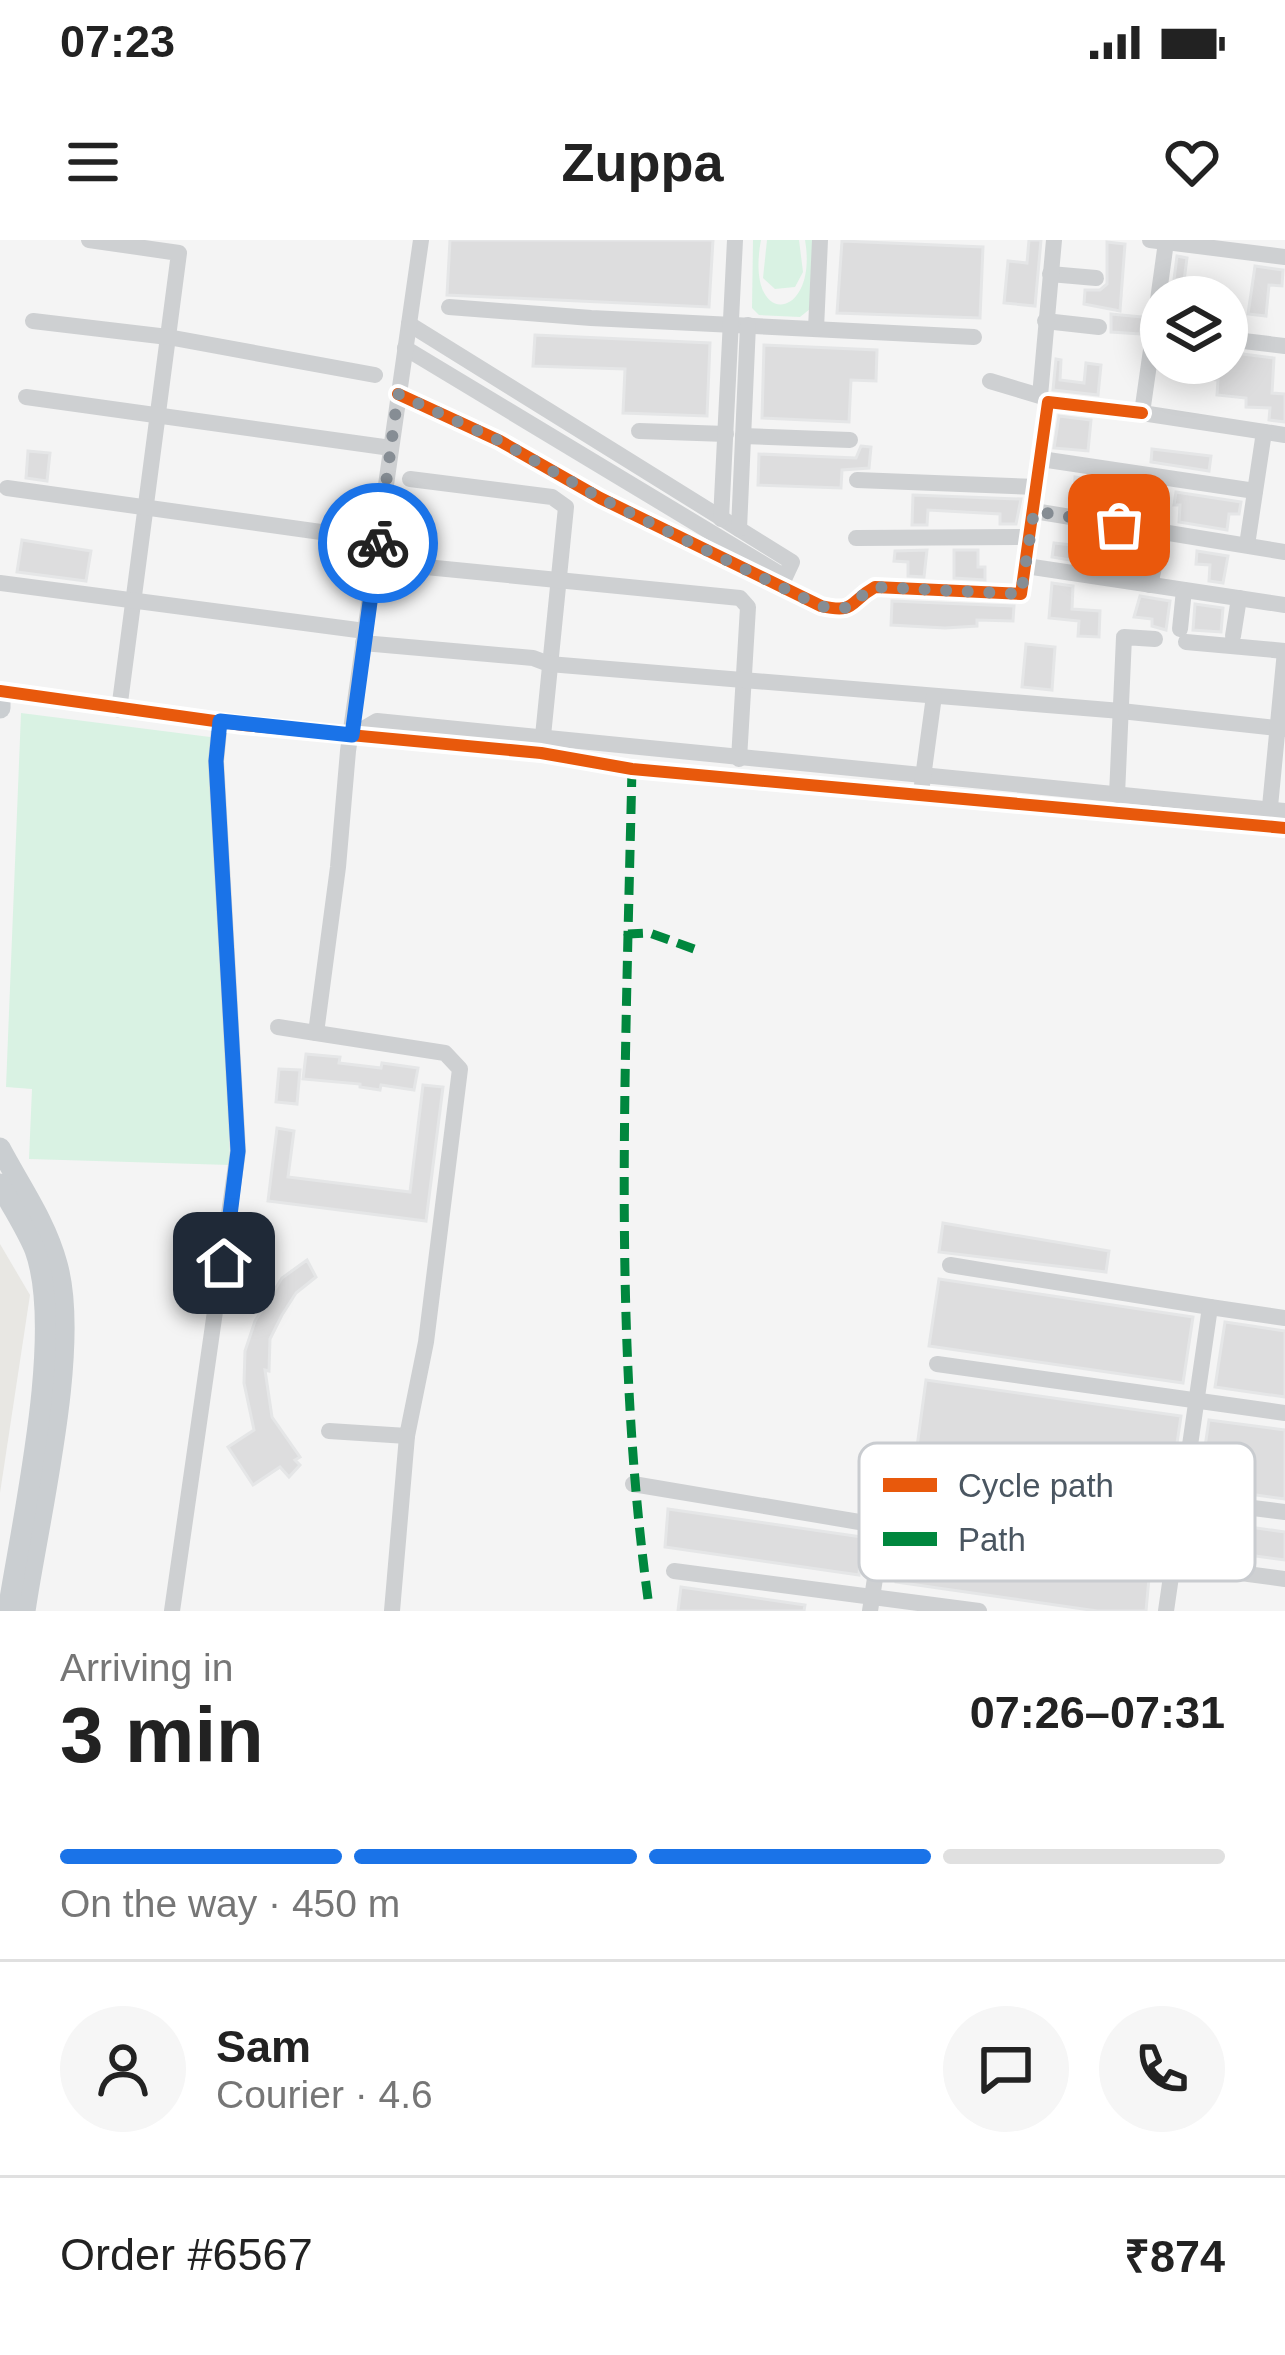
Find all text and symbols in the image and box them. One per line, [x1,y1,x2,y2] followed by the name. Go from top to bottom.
[60,16,175,67] text: 07:23
[60,129,126,195] icon: menu
[1159,129,1225,195] icon: heart
[562,132,723,192] text: Zuppa
[1140,276,1248,384] map controls
[1140,276,1248,384] button: layers
[1068,474,1170,576] pin
[318,483,438,603] courier
[1086,492,1152,558] icon: bag
[345,510,411,576] icon: bike
[173,1212,275,1314] pin
[191,1230,257,1296] icon: home
[859,1443,1255,1581] legend
[958,1467,1114,1504] text: Cycle path
[958,1521,1026,1558] text: Path
[60,1646,233,1689] text: Arriving in
[970,1687,1225,1738] text: 07:26–07:31
[60,1691,264,1779] text: 3 min
[60,1882,400,1925] text: On the way · 450 m
[60,2006,186,2132] button: person
[943,2006,1069,2132] button: chat
[1099,2006,1225,2132] button: phone
[216,2021,311,2072] text: Sam
[216,2073,433,2116] text: Courier · 4.6
[60,2229,313,2280] text: Order #6567
[1124,2231,1225,2282] text: ₹874

